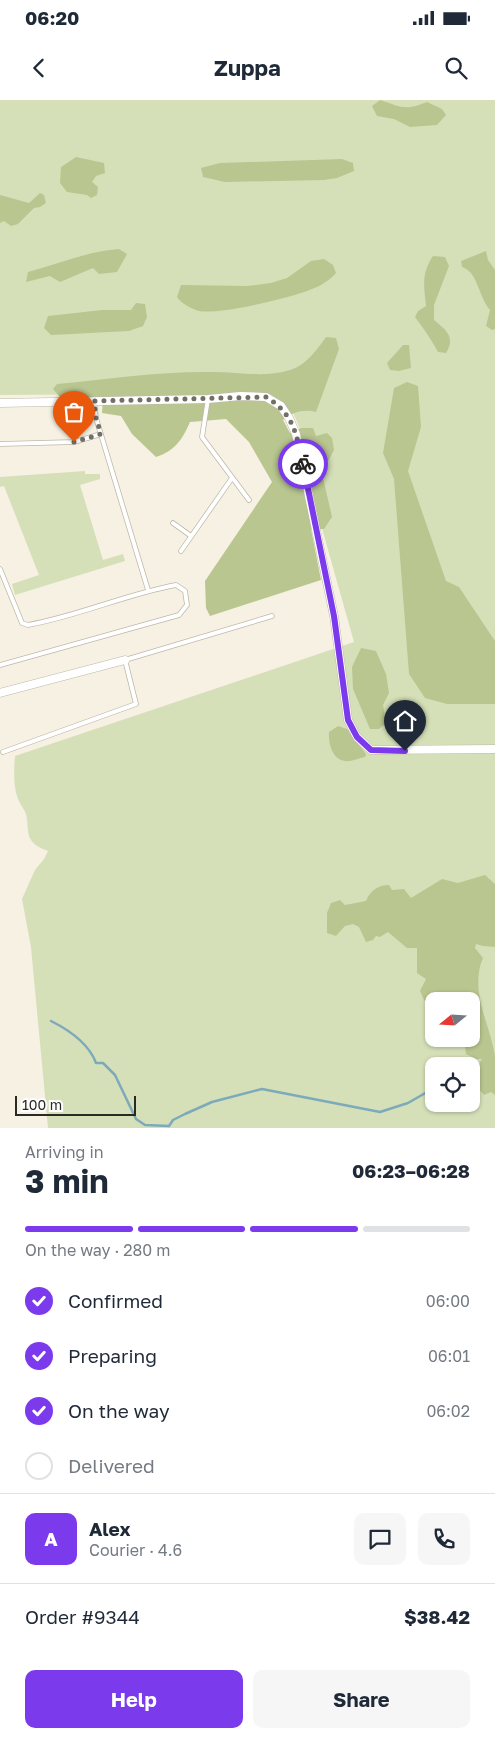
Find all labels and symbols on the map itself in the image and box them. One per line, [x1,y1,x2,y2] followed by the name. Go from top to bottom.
[53,391,95,442] pin
[278,439,328,489] courier
[384,700,426,751] pin
[425,992,480,1048] north arrow
[15,1093,136,1116] scale bar

